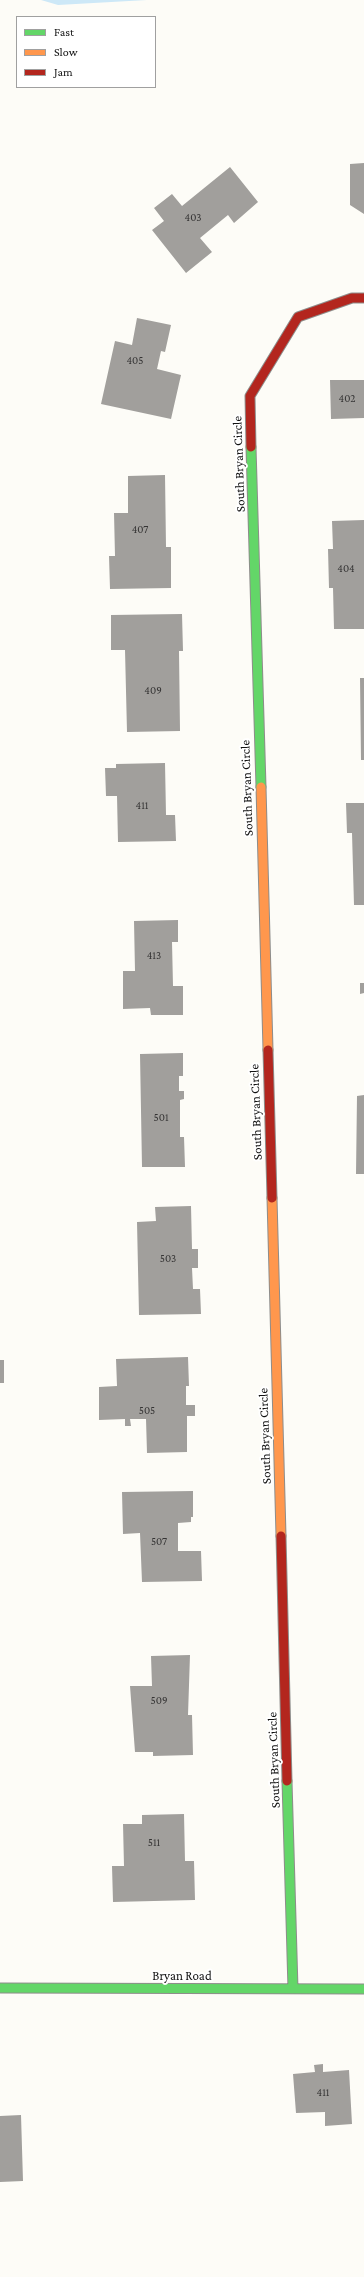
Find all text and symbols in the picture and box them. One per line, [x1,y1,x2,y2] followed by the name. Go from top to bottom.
[16,16,156,88] legend
[54,25,74,39] text: Fast
[54,45,78,59] text: Slow
[54,65,73,79] text: Jam
[185,211,201,225] house number: 403
[126,354,144,368] house number: 405
[339,392,355,406] house number: 402
[230,416,248,512] street label: South Bryan Circle
[132,523,148,537] house number: 407
[337,562,355,576] house number: 404
[144,684,162,698] house number: 409
[238,740,256,836] street label: South Bryan Circle
[136,799,148,813] house number: 411
[147,949,161,963] house number: 413
[247,1064,265,1160] street label: South Bryan Circle
[153,1111,169,1125] house number: 501
[160,1252,176,1266] house number: 503
[256,1388,274,1484] street label: South Bryan Circle
[139,1404,155,1418] house number: 505
[151,1535,167,1549] house number: 507
[151,1694,167,1708] house number: 509
[265,1712,283,1808] street label: South Bryan Circle
[148,1836,160,1850] house number: 511
[152,1968,212,1984] street label: Bryan Road
[317,2086,329,2100] house number: 411

